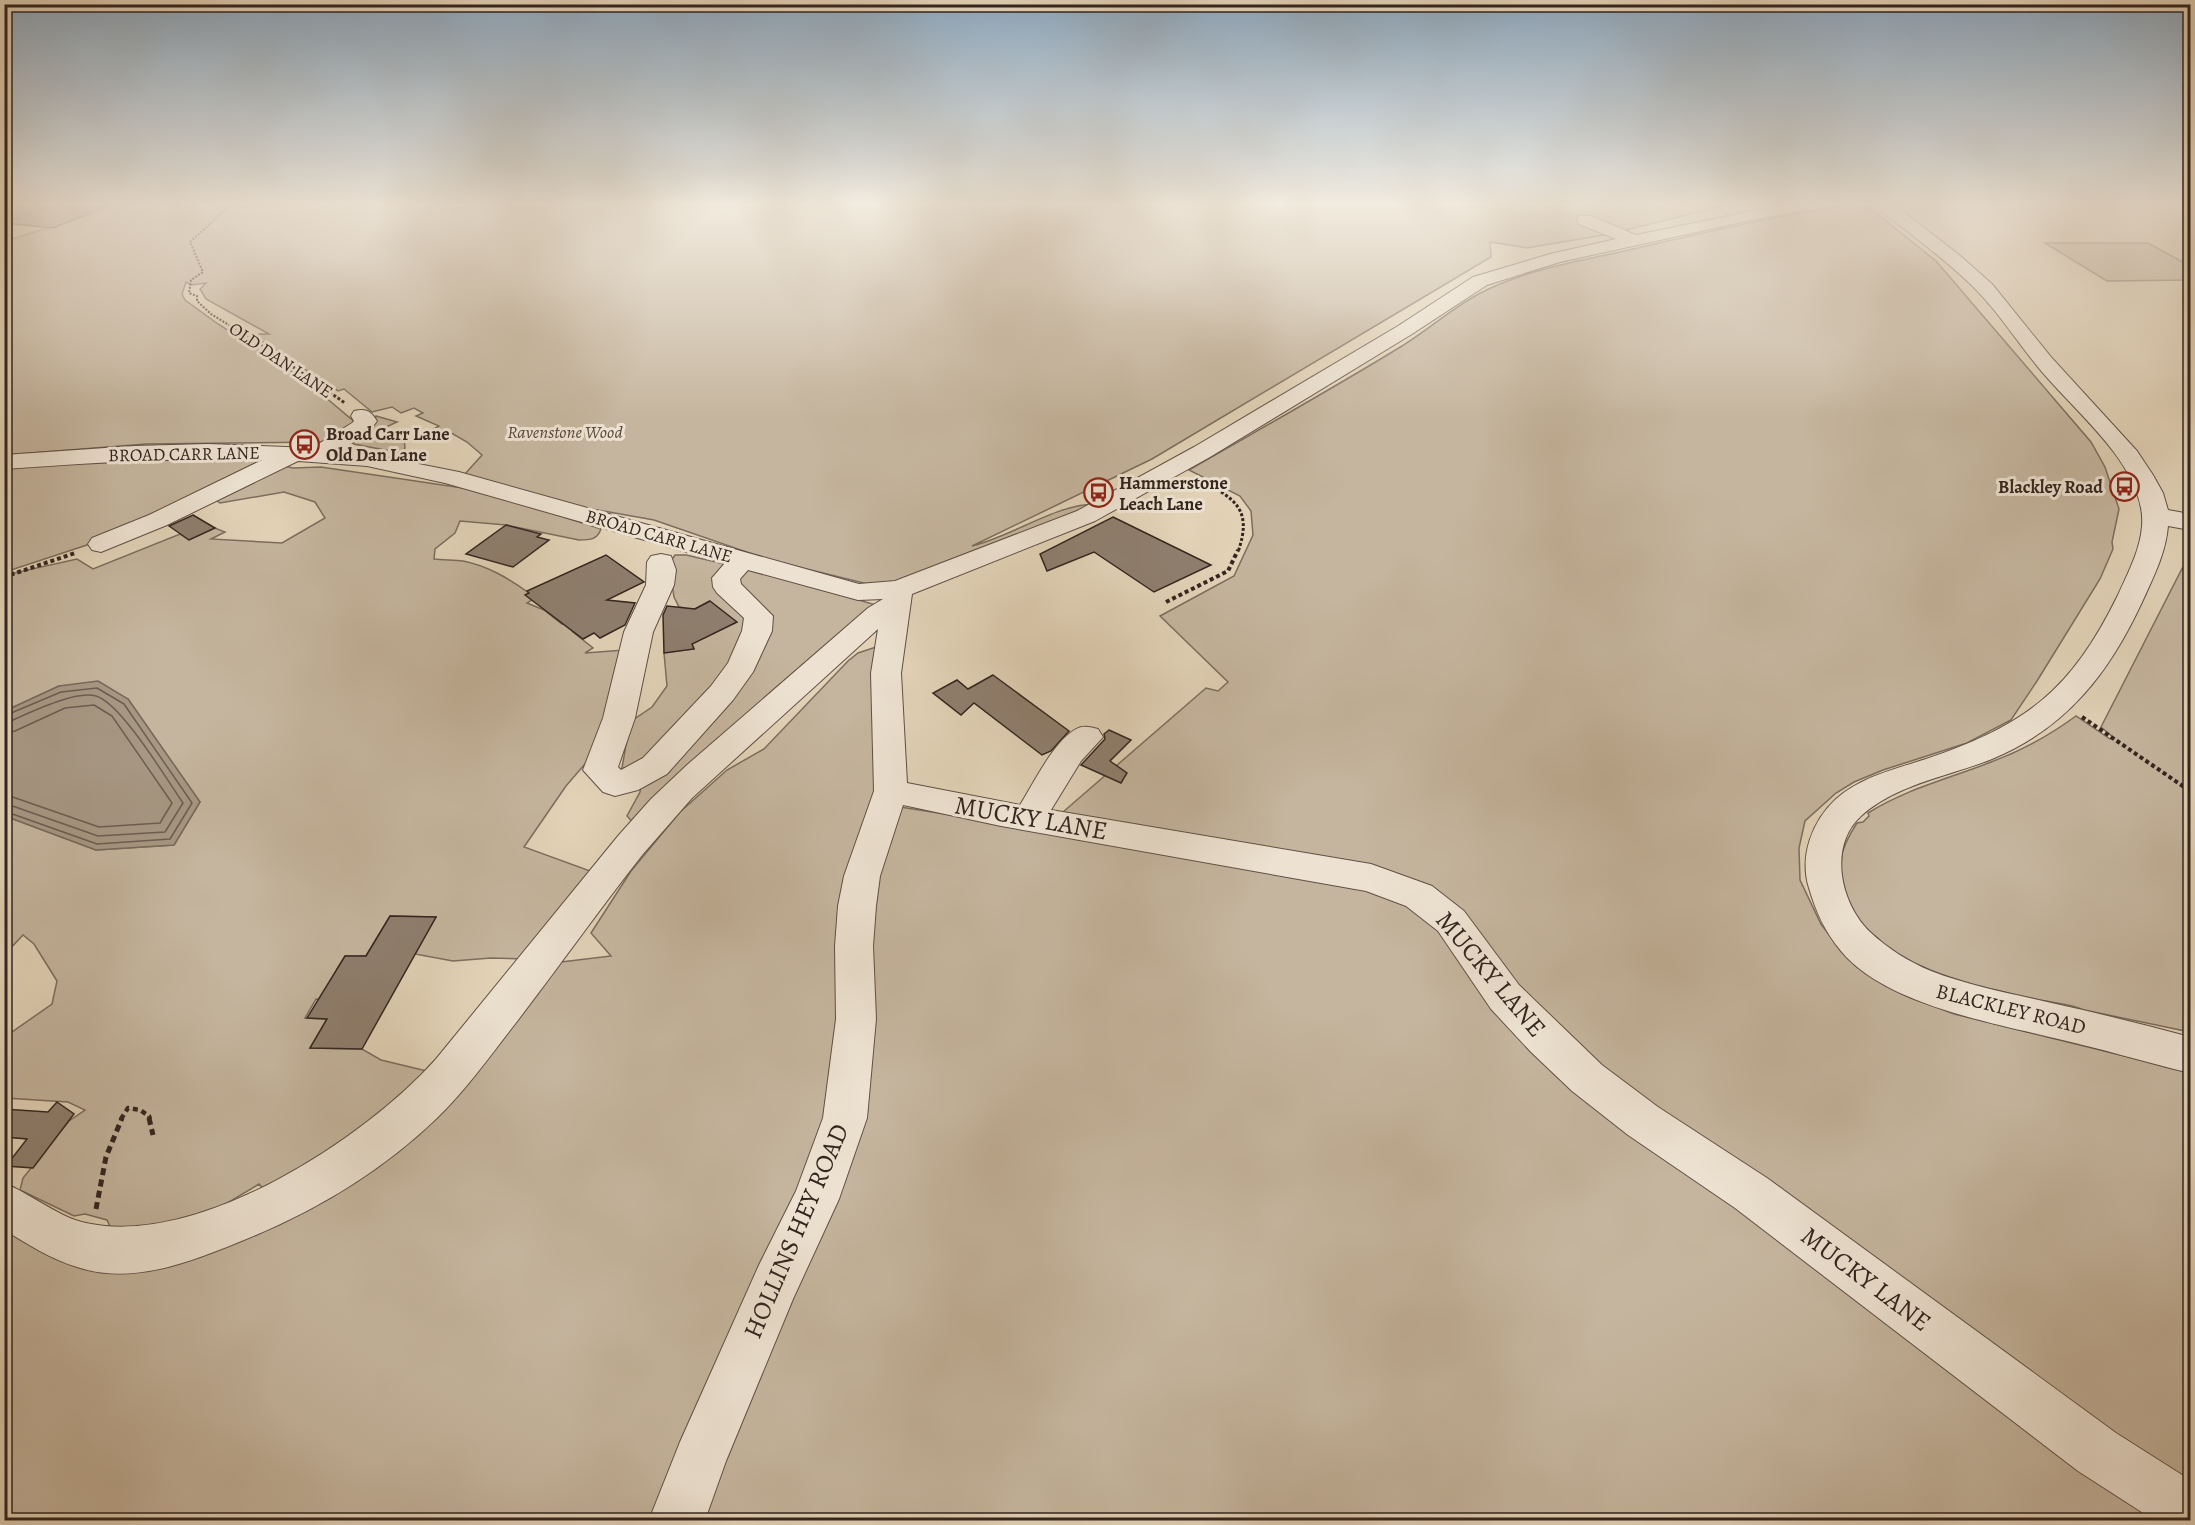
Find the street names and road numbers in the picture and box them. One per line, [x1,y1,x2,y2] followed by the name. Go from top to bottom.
[224,316,338,404] street label: OLD DAN LANE
[108,441,260,467] street label: BROAD CARR LANE
[583,504,735,568] street label: BROAD CARR LANE
[952,787,1110,849] street label: MUCKY LANE
[1428,904,1554,1044] street label: MUCKY LANE
[1933,977,2089,1041] street label: BLACKLEY ROAD
[735,1118,857,1344] street label: HOLLINS HEY ROAD
[1794,1219,1938,1339] street label: MUCKY LANE

